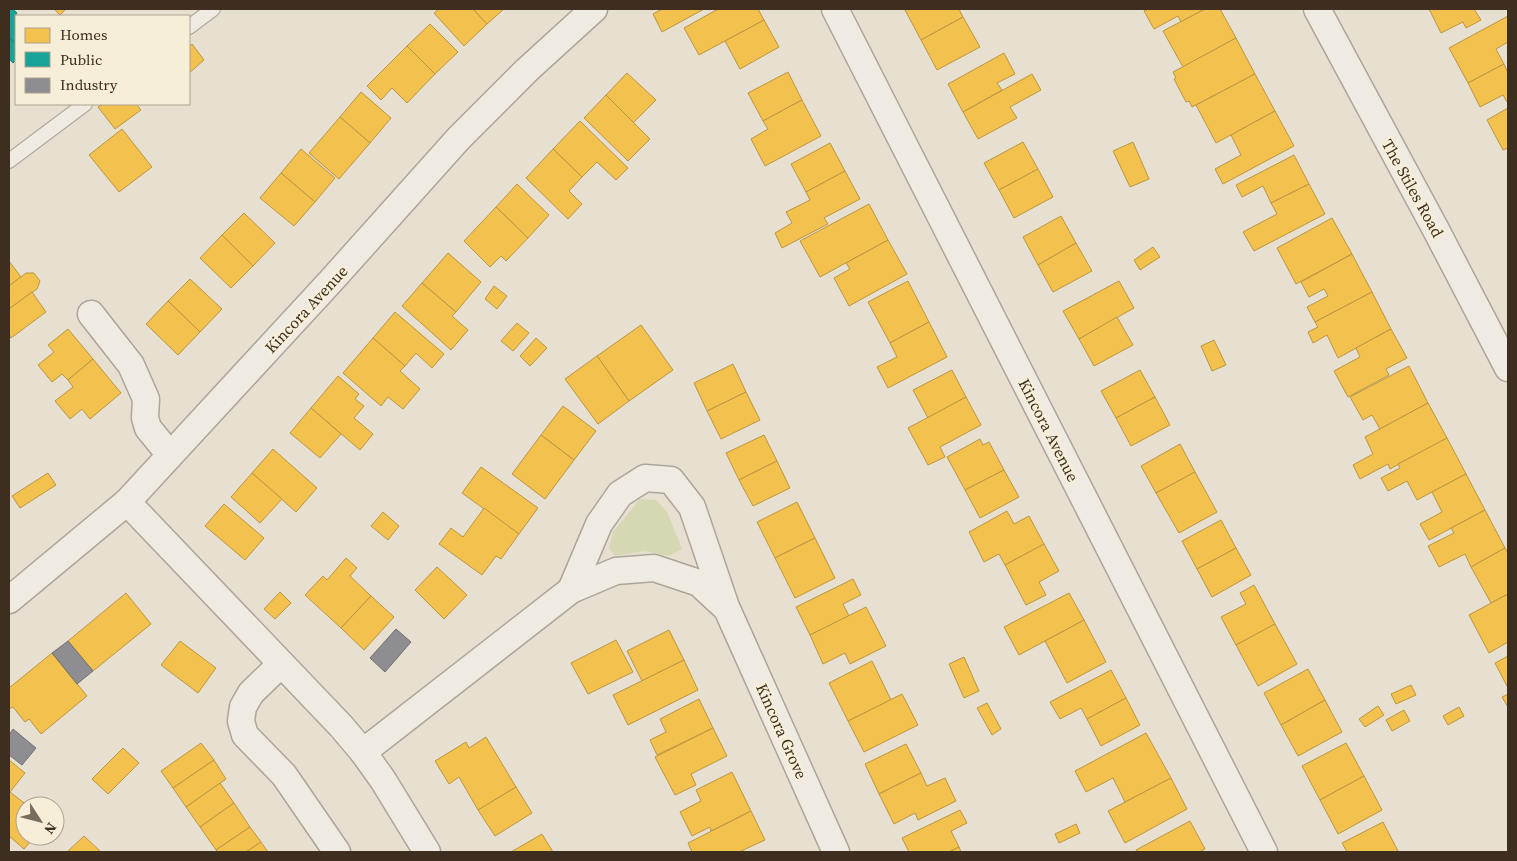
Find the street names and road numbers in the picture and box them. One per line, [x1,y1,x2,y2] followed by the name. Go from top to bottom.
[1377,135,1449,241] street label: The Stiles Road
[260,260,352,358] street label: Kincora Avenue
[1014,375,1084,485] street label: Kincora Avenue
[751,680,813,782] street label: Kincora Grove

